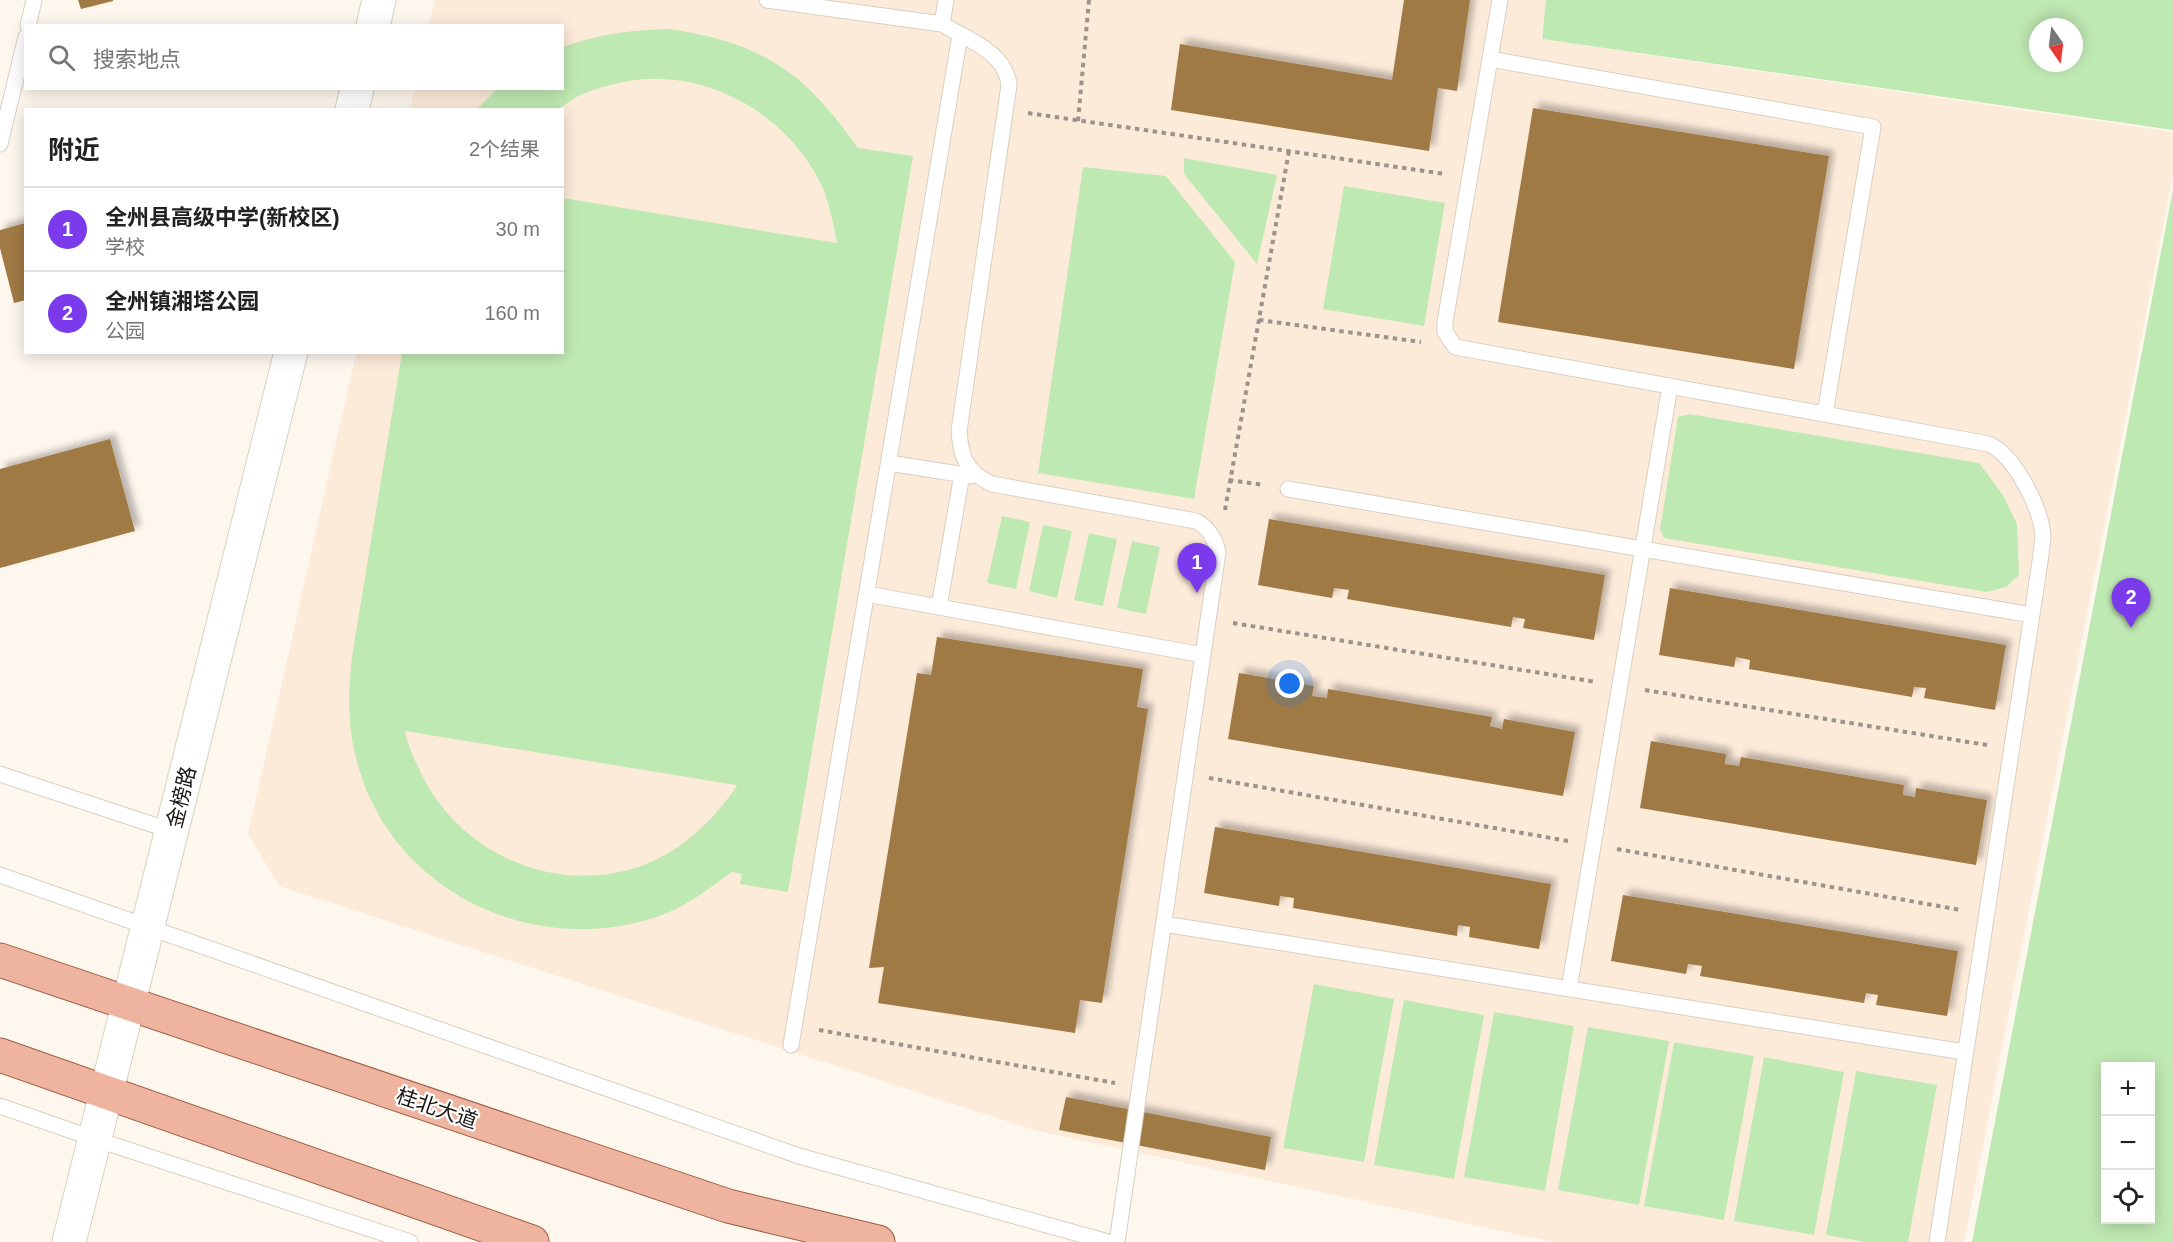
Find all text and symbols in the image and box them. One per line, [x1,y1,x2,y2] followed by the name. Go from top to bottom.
[2029,18,2083,72] north arrow
[24,24,564,90] search box
[45,41,78,74] icon: search
[93,47,181,72] text: 搜索地点
[48,135,100,165] text: 附近
[469,138,540,160] text: 2个结果
[105,205,340,230] text: 全州县高级中学(新校区)
[62,218,73,240] text: 1
[496,218,540,240] text: 30 m
[105,236,145,258] text: 学校
[105,289,259,314] text: 全州镇湘塔公园
[62,302,73,324] text: 2
[484,302,540,324] text: 160 m
[105,320,145,342] text: 公园
[1178,544,1216,593] pin: 1
[2112,578,2150,628] pin: 2
[1275,669,1304,698] your location
[162,764,200,830] street label: 金榜路
[2101,1062,2155,1224] map controls
[2101,1062,2155,1116] button: +
[394,1083,480,1133] street label: 桂北大道
[2101,1116,2155,1170] button: −
[2101,1170,2155,1224] button: locate

